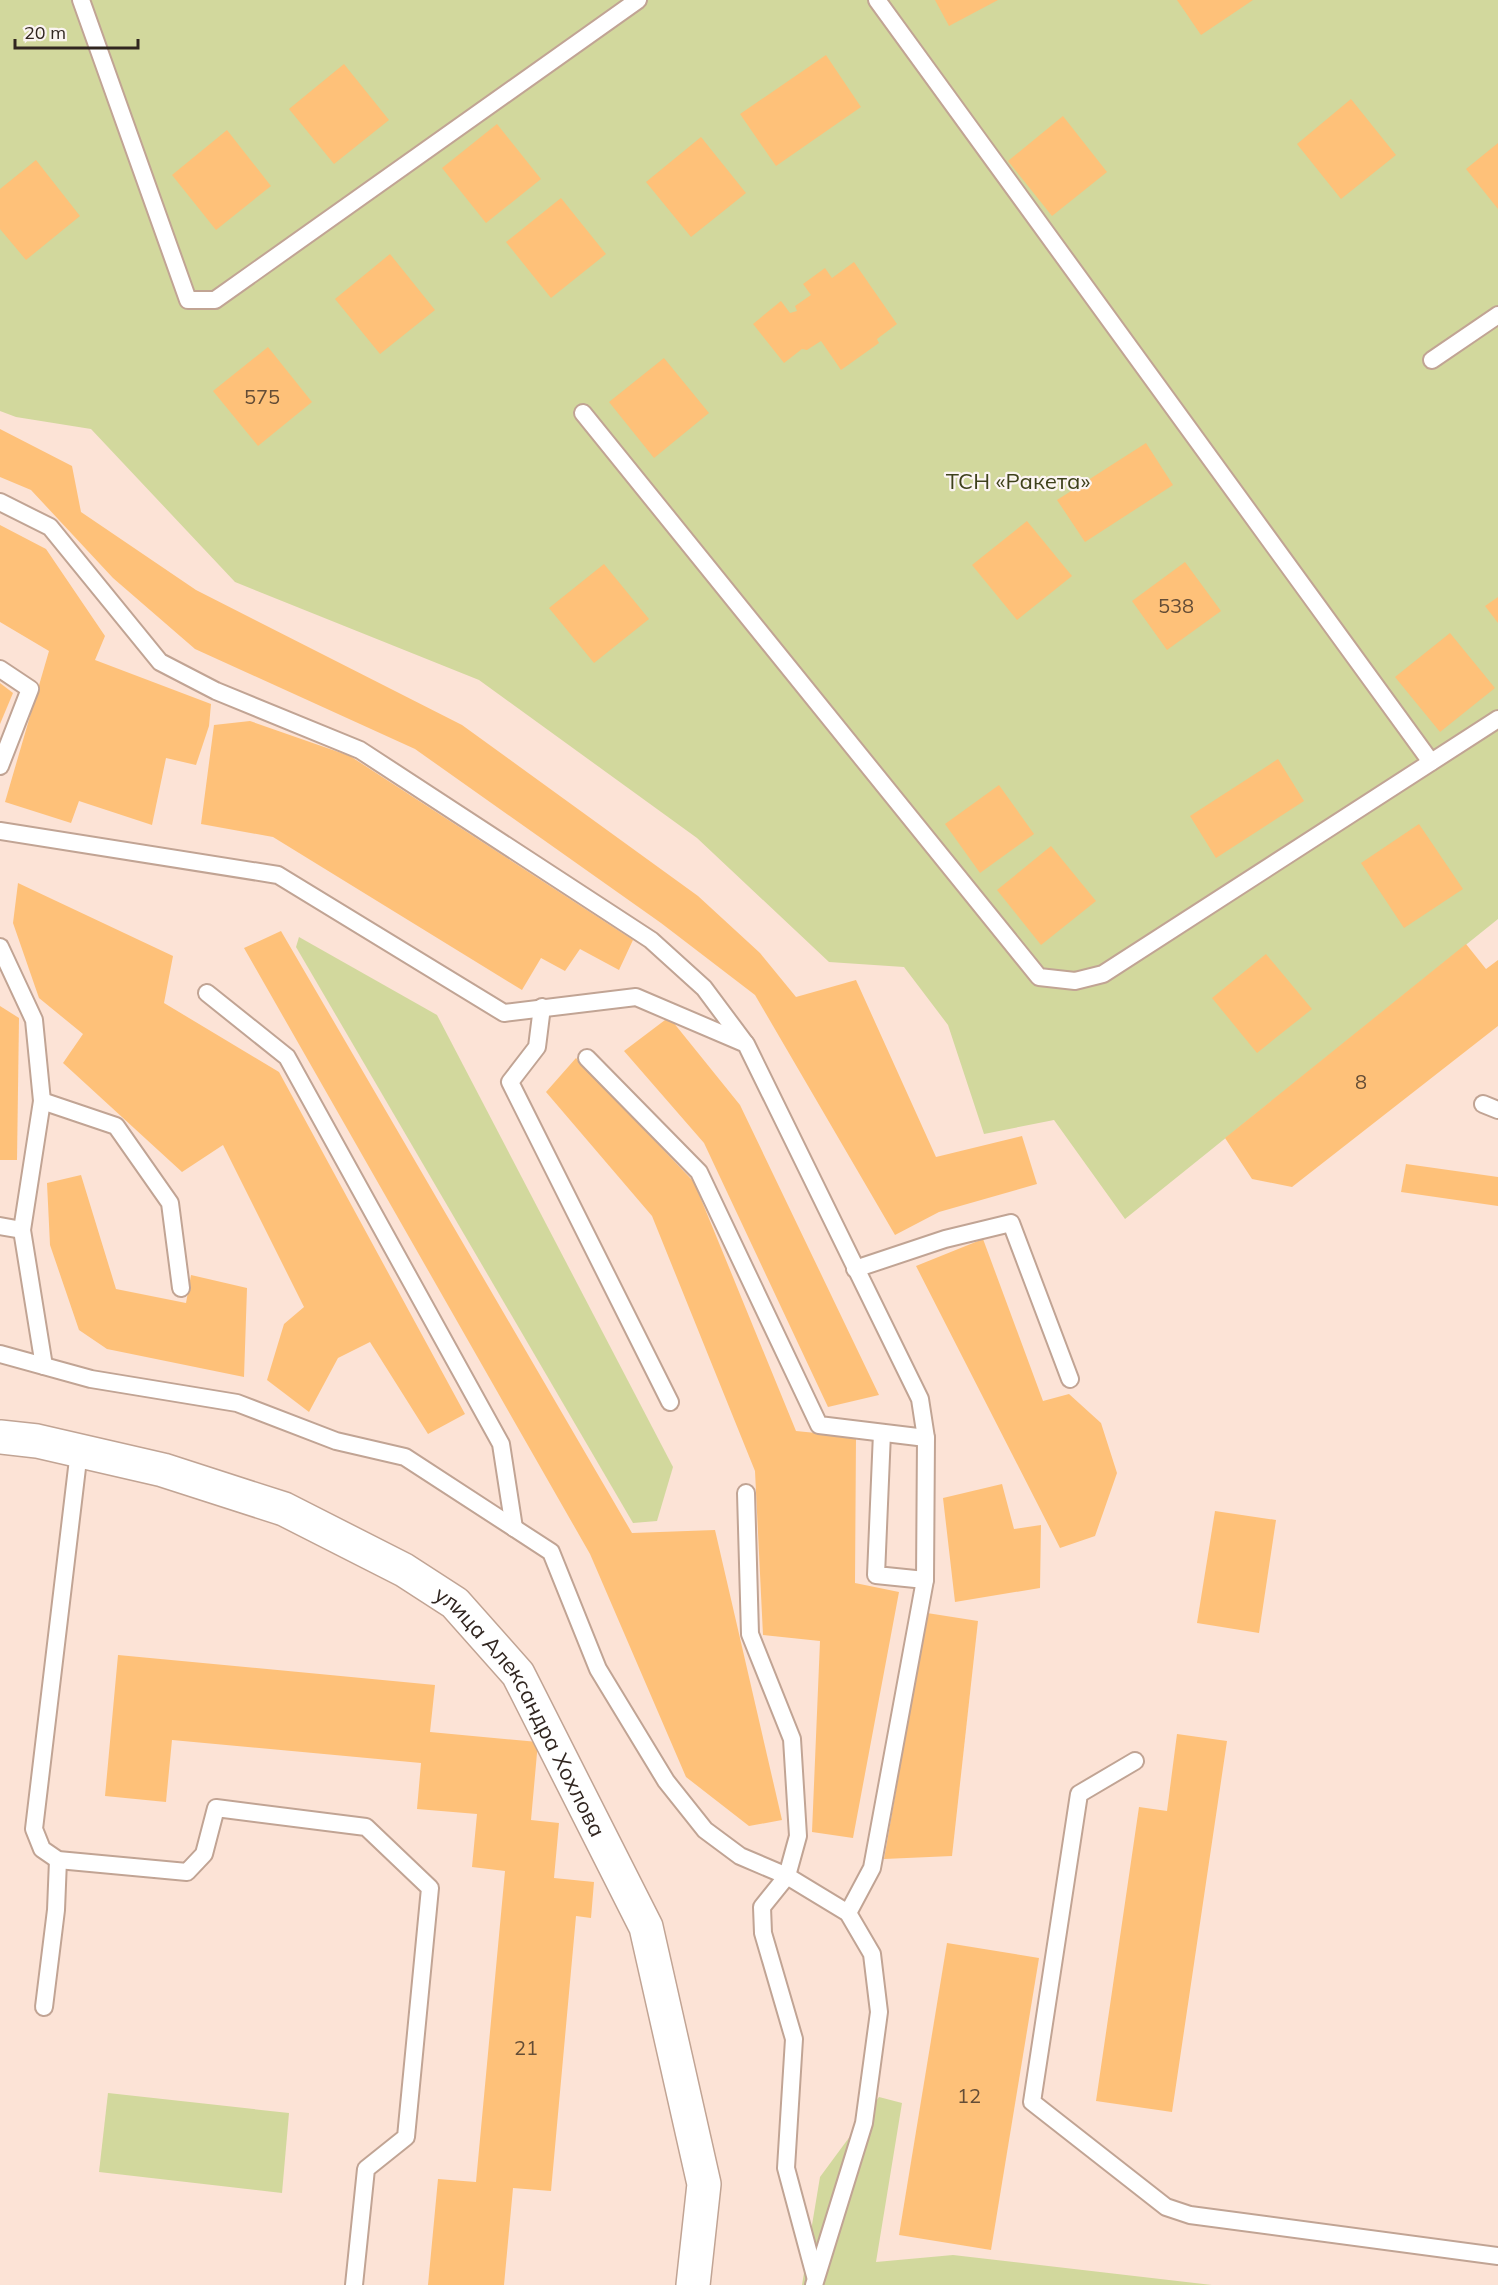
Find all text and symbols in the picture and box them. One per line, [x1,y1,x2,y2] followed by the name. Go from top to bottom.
[15,12,138,50] scale bar
[24,21,66,44] text: 20 m
[244,384,280,409] house number: 575
[946,467,1090,495] park label: ТСН «Ракета»
[1158,593,1194,618] house number: 538
[1355,1069,1367,1094] house number: 8
[429,1580,612,1841] street label: улица Александра Хохлова
[514,2035,538,2060] house number: 21
[957,2083,981,2108] house number: 12

